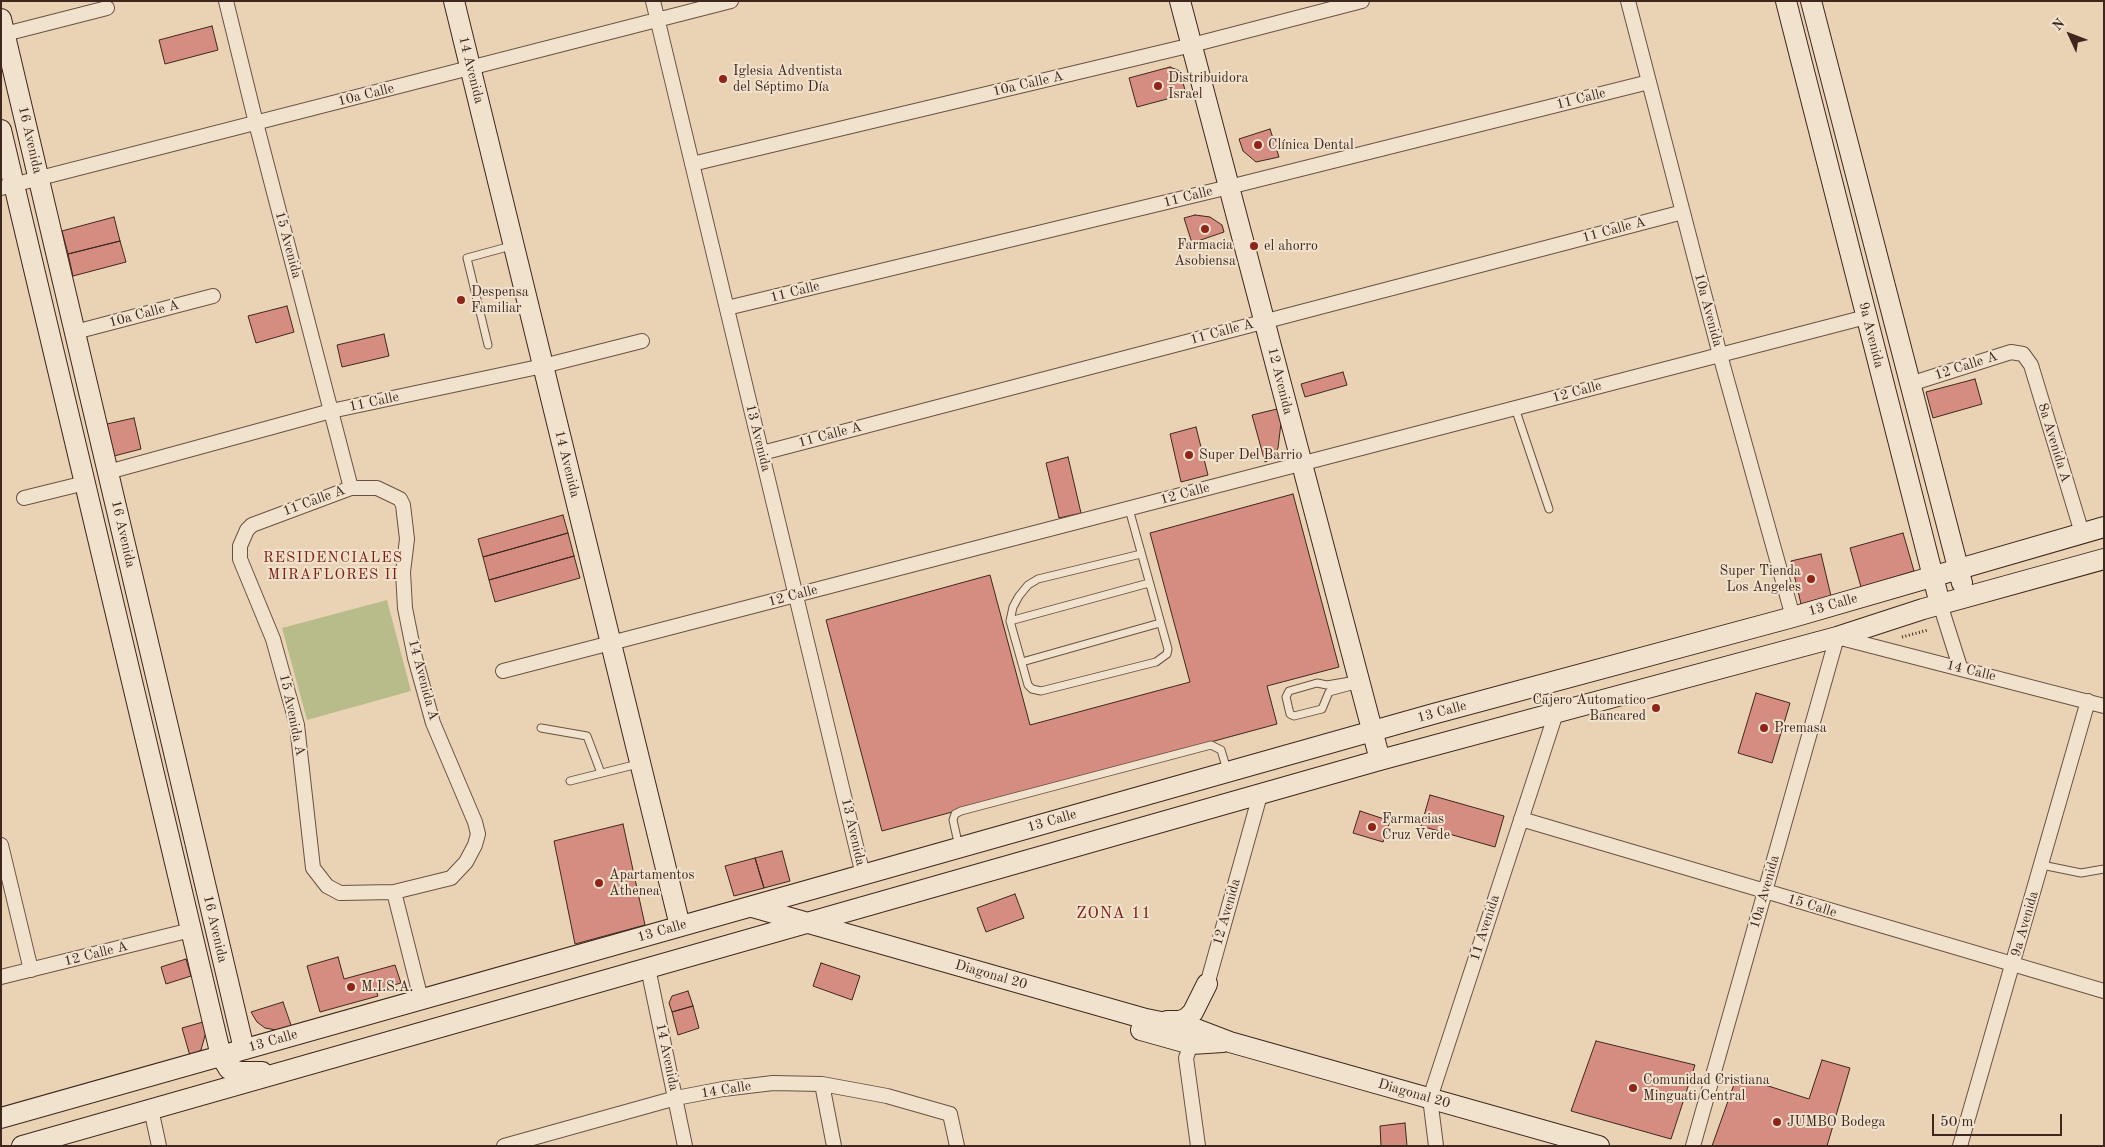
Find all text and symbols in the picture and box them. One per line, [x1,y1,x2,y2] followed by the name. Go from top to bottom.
[2045,10,2095,60] north arrow
[2050,16,2068,33] text: N
[455,35,487,105] street label: 14 Avenida
[733,63,842,95] place label: Iglesia Adventista del Séptimo Día
[991,68,1065,100] street label: 10a Calle A
[1168,70,1249,102] place label: Distribuidora Israel
[717,73,729,85] marker: Iglesia Adventista del Séptimo Día
[336,80,396,110] street label: 10a Calle
[1152,80,1164,92] marker: Distribuidora Israel
[1554,85,1608,113] street label: 11 Calle
[14,105,46,175] street label: 16 Avenida
[1268,137,1354,153] place label: Clínica Dental
[1252,139,1264,151] marker: Clínica Dental
[1161,183,1215,211] street label: 11 Calle
[271,210,305,280] street label: 15 Avenida
[1580,213,1648,247] street label: 11 Calle A
[1199,223,1211,235] marker: Farmacia Asobiensa
[1174,237,1236,270] place label: Farmacia Asobiensa
[1264,238,1318,254] place label: el ahorro
[1248,240,1260,252] marker: el ahorro
[1690,271,1726,349] street label: 10a Avenida
[768,278,822,306] street label: 11 Calle
[471,284,529,316] place label: Despensa Familiar
[455,294,467,306] marker: Despensa Familiar
[107,297,181,331] street label: 10a Calle A
[1855,300,1887,370] street label: 9a Avenida
[1188,315,1256,349] street label: 11 Calle A
[1264,346,1296,416] street label: 12 Avenida
[1932,348,2000,384] street label: 12 Calle A
[1550,377,1604,407] street label: 12 Calle
[348,389,400,415] street label: 11 Calle
[2034,401,2074,485] street label: 8a Avenida A
[742,403,774,473] street label: 13 Avenida
[796,418,864,452] street label: 11 Calle A
[551,429,583,499] street label: 14 Avenida
[1199,447,1302,463] place label: Super Del Barrio
[1183,449,1195,461] marker: Super Del Barrio
[1158,479,1212,509] street label: 12 Calle
[281,482,347,520] street label: 11 Calle A
[107,499,139,569] street label: 16 Avenida
[261,549,405,584] district label: RESIDENCIALES MIRAFLORES II
[1719,563,1801,596] place label: Super Tienda Los Angeles
[1805,573,1817,585] marker: Super Tienda Los Angeles
[766,581,820,611] street label: 12 Calle
[1806,590,1860,620] street label: 13 Calle
[404,638,442,722] street label: 14 Avenida A
[1944,657,1998,685] street label: 14 Calle
[275,673,309,757] street label: 15 Avenida A
[1532,692,1646,724] place label: Cajero Automatico Bancared
[1415,697,1469,727] street label: 13 Calle
[1650,702,1662,714] marker: Cajero Automatico Bancared
[1774,720,1827,736] place label: Premasa
[1758,722,1770,734] marker: Premasa
[837,797,869,867] street label: 13 Avenida
[1025,806,1079,836] street label: 13 Calle
[1382,811,1450,844] place label: Farmacias Cruz Verde
[1366,821,1378,833] marker: Farmacias Cruz Verde
[1747,853,1783,931] street label: 10a Avenida
[609,867,694,900] place label: Apartamentos Athenea
[593,877,605,889] marker: Apartamentos Athenea
[1209,877,1245,947] street label: 12 Avenida
[2008,889,2042,959] street label: 9a Avenida
[1785,891,1839,921] street label: 15 Calle
[1466,893,1504,963] street label: 11 Avenida
[199,894,231,964] street label: 16 Avenida
[1075,904,1153,924] district label: ZONA 11
[635,916,689,946] street label: 13 Calle
[62,938,130,970] street label: 12 Calle A
[953,957,1029,993] street label: Diagonal 20
[361,979,413,995] place label: M.I.S.A.
[345,981,357,993] marker: M.I.S.A.
[652,1022,682,1092] street label: 14 Avenida
[246,1026,300,1056] street label: 13 Calle
[1643,1072,1770,1104] place label: Comunidad Cristiana Minguati Central
[1376,1076,1452,1112] street label: Diagonal 20
[700,1078,752,1102] street label: 14 Calle
[1627,1082,1639,1094] marker: Comunidad Cristiana Minguati Central
[1935,1104,2065,1136] scale bar
[1787,1114,1885,1130] place label: JUMBO Bodega
[1940,1115,1974,1130] text: 50 m
[1771,1116,1783,1128] marker: JUMBO Bodega

